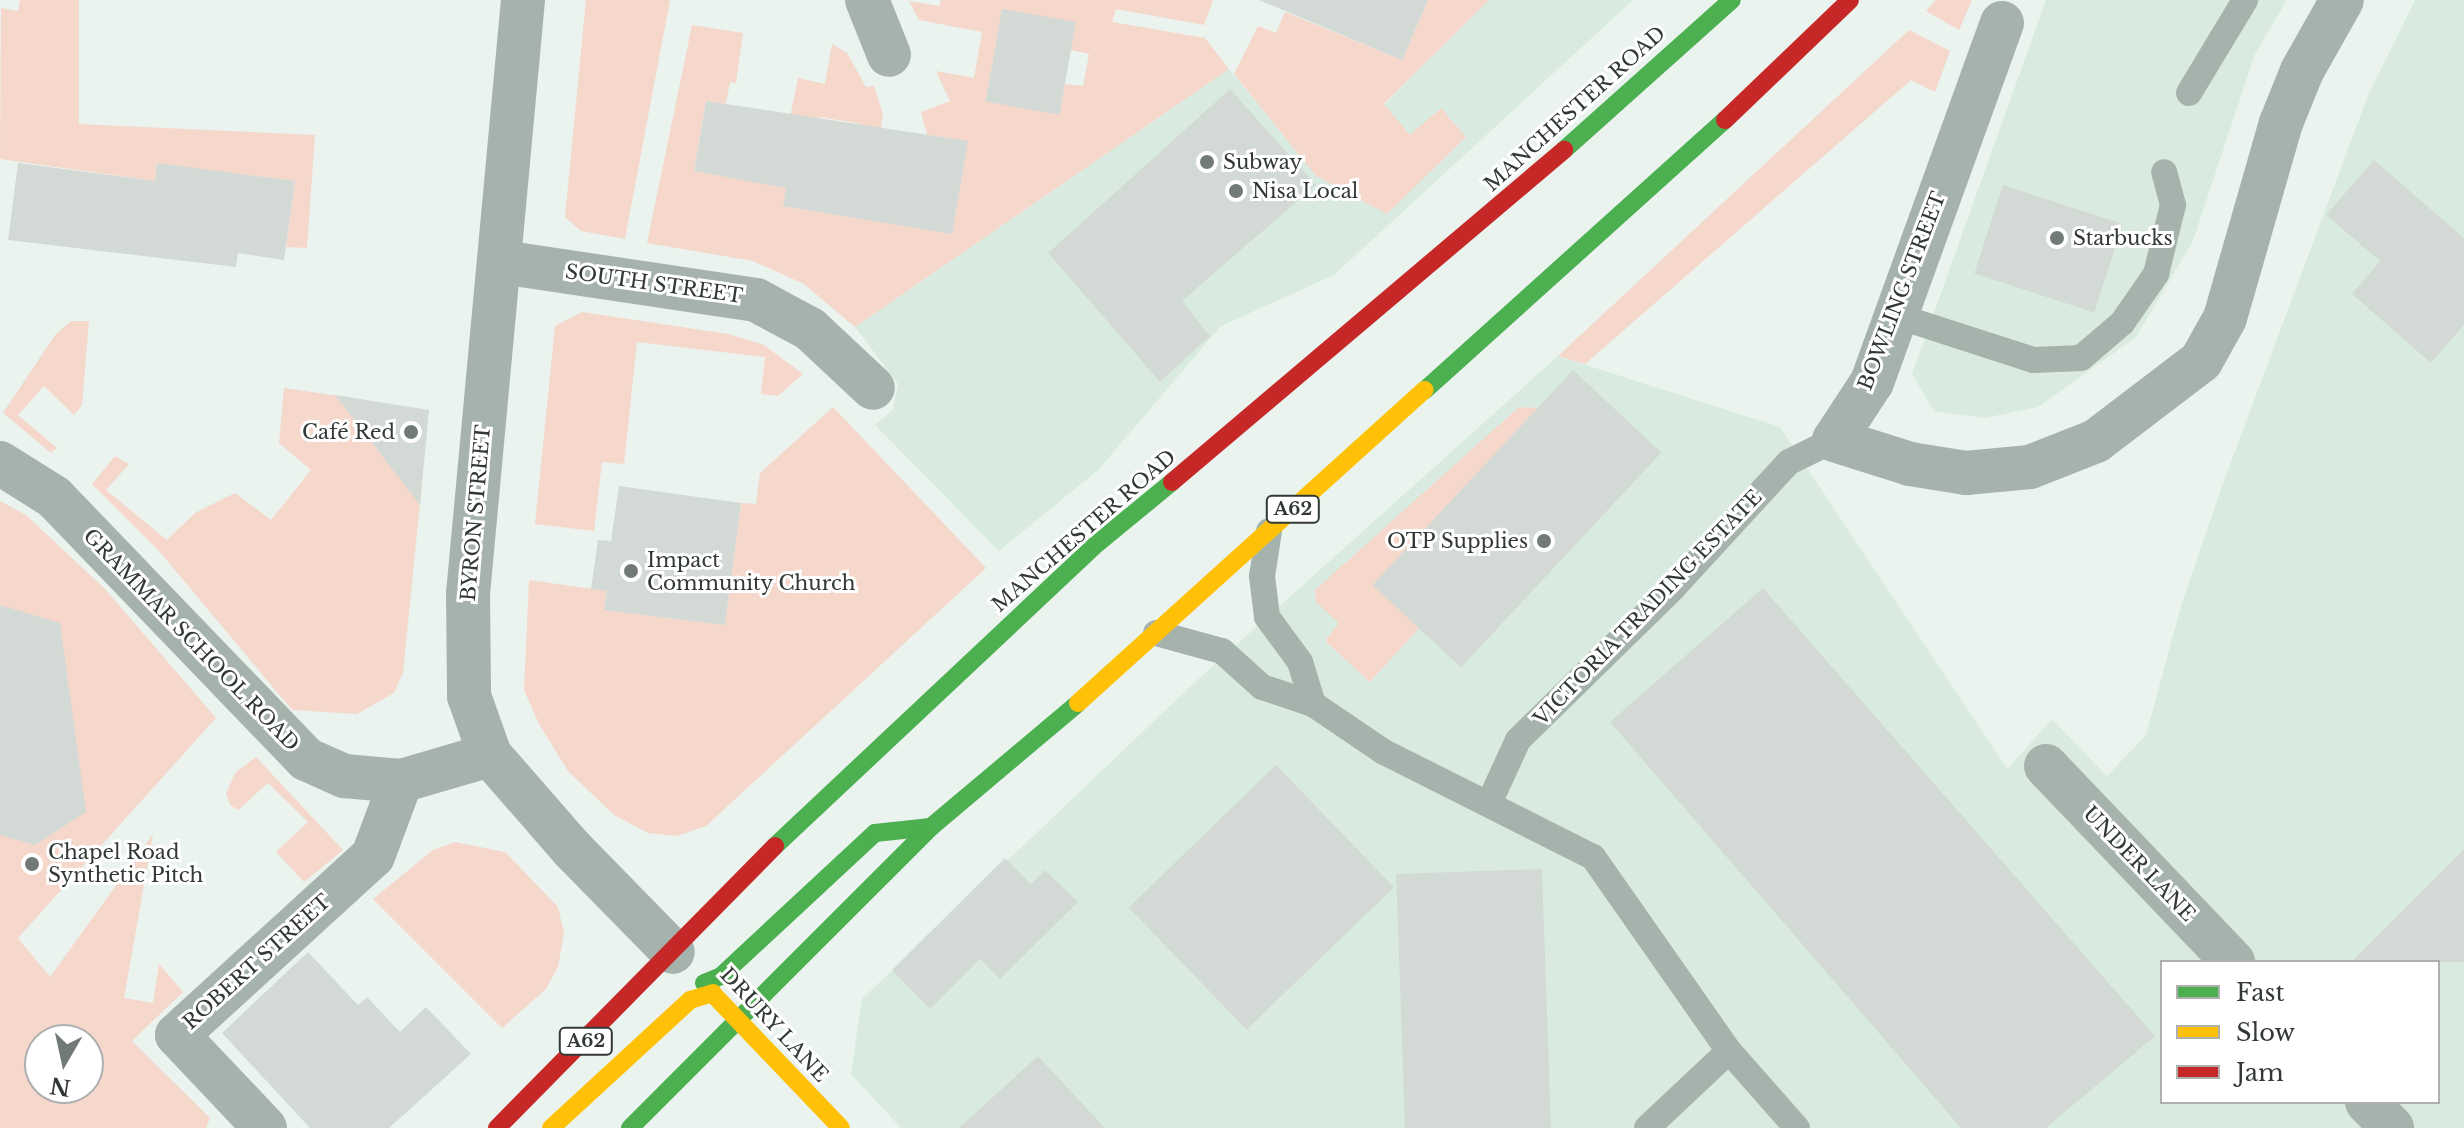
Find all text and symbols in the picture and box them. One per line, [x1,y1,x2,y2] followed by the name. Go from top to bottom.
[1479,21,1671,197] street label: MANCHESTER ROAD
[1223,150,1302,174] place label: Subway
[1198,153,1216,171] marker: Subway
[1252,179,1358,203] place label: Nisa Local
[1227,182,1245,200] marker: Nisa Local
[1853,188,1951,394] street label: BOWLING STREET
[2073,226,2173,250] place label: Starbucks
[2048,229,2066,247] marker: Starbucks
[564,260,744,308] street label: SOUTH STREET
[302,420,395,444] place label: Café Red
[402,423,420,441] marker: Café Red
[456,424,496,602] street label: BYRON STREET
[987,445,1181,617] street label: MANCHESTER ROAD
[1528,485,1768,731] street label: VICTORIA TRADING ESTATE
[1265,495,1321,523] road number: A62
[78,523,304,757] street label: GRAMMAR SCHOOL ROAD
[1386,529,1528,553] place label: OTP Supplies
[1535,532,1553,550] marker: OTP Supplies
[647,548,856,595] place label: Impact Community Church
[622,562,640,580] marker: Impact Community Church
[2078,801,2200,927] street label: UNDER LANE
[48,840,203,887] place label: Chapel Road Synthetic Pitch
[23,855,41,873] marker: Chapel Road Synthetic Pitch
[178,889,336,1035] street label: ROBERT STREET
[2160,960,2440,1104] legend
[715,963,833,1087] street label: DRURY LANE
[2236,978,2284,1007] text: Fast
[2236,1018,2295,1047] text: Slow
[24,1024,104,1104] north arrow
[558,1027,614,1055] road number: A62
[2236,1058,2284,1087] text: Jam
[48,1071,73,1101] text: N

